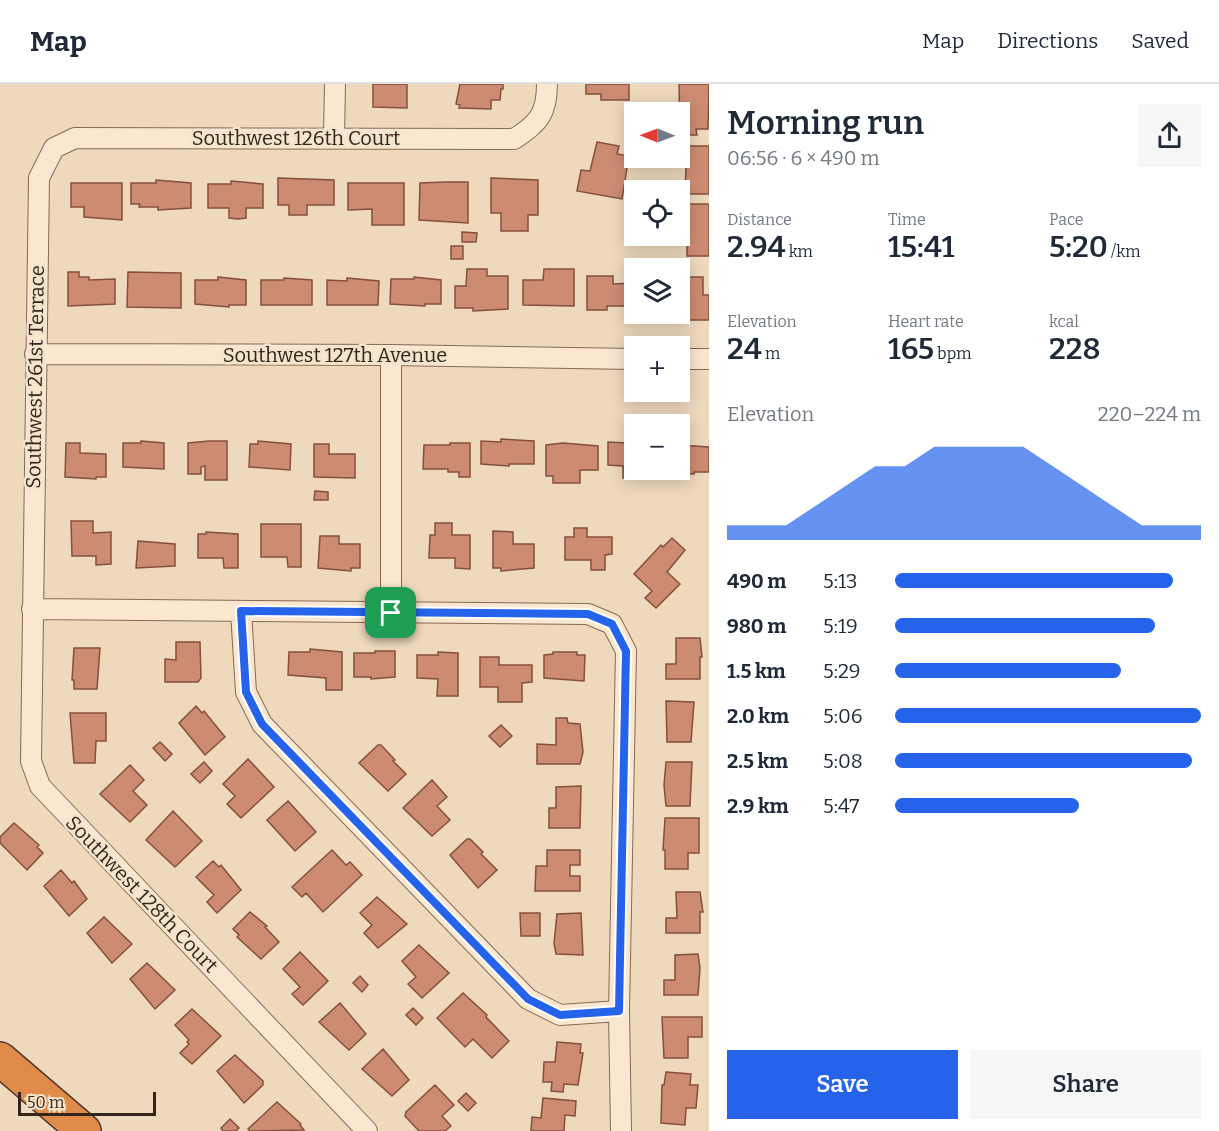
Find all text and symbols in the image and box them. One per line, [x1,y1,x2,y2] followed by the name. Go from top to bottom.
[30,25,87,58] text: Map
[922,28,964,54] text: Map
[997,28,1098,54] text: Directions
[1131,28,1189,54] text: Saved
[624,102,690,168] north arrow
[624,102,690,480] map controls
[727,103,924,143] text: Morning run
[1138,104,1201,167] button: share
[192,126,400,150] street label: Southwest 126th Court
[727,146,880,170] text: 06:56 · 6 × 490 m
[624,180,690,246] button: locate
[727,210,792,229] text: Distance
[888,210,926,229] text: Time
[1049,210,1084,229] text: Pace
[727,229,786,265] text: 2.94
[888,229,954,265] text: 15:41
[1049,229,1108,265] text: 5:20
[786,242,813,261] text: km
[1108,242,1140,261] text: /km
[624,258,690,324] button: layers
[21,265,49,489] street label: Southwest 261st Terrace
[727,312,797,331] text: Elevation
[888,312,964,331] text: Heart rate
[1049,312,1079,331] text: kcal
[727,331,762,367] text: 24
[888,331,934,367] text: 165
[1049,331,1100,367] text: 228
[624,336,690,402] button: +
[223,343,447,367] street label: Southwest 127th Avenue
[762,344,780,363] text: m
[934,344,971,363] text: bpm
[727,402,814,426] text: Elevation
[1098,402,1201,426] text: 220–224 m
[624,414,690,480] button: −
[727,569,786,593] text: 490 m
[823,569,857,593] text: 5:13
[365,587,416,638] pin
[374,596,407,629] icon: arrive
[727,614,786,638] text: 980 m
[823,614,858,638] text: 5:19
[727,659,786,683] text: 1.5 km
[823,659,861,683] text: 5:29
[727,704,789,728] text: 2.0 km
[823,704,862,728] text: 5:06
[727,749,788,773] text: 2.5 km
[823,749,863,773] text: 5:08
[727,794,789,818] text: 2.9 km
[823,794,859,818] text: 5:47
[61,811,223,977] street label: Southwest 128th Court
[727,1050,958,1119] button: Save
[970,1050,1201,1119] button: Share
[18,1089,156,1116] scale bar
[27,1093,64,1112] text: 50 m

